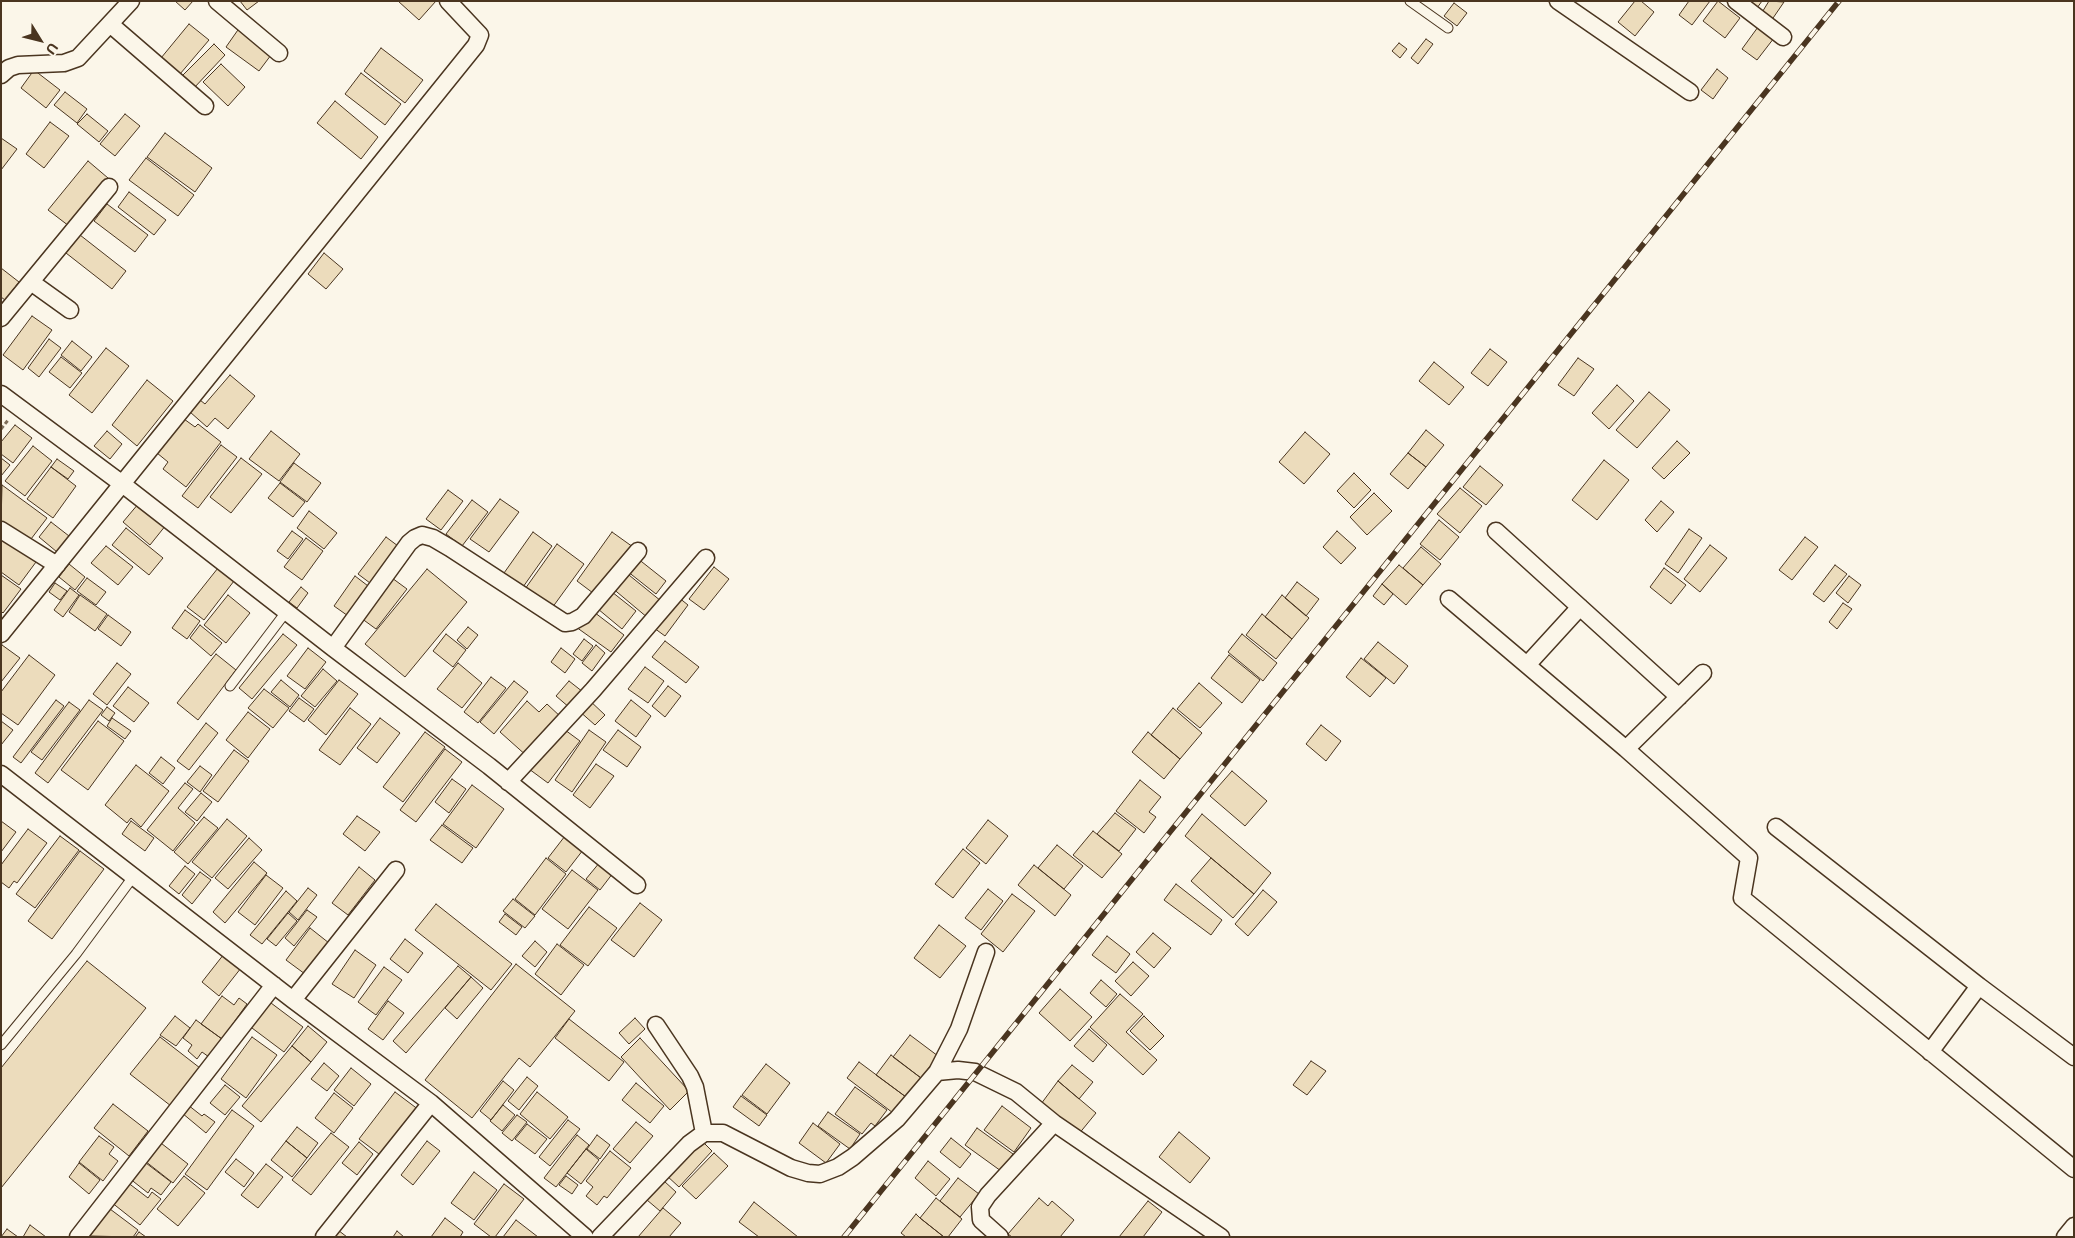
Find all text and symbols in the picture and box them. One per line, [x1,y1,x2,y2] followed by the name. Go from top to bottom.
[15,15,65,65] north arrow
[43,40,62,58] text: U

